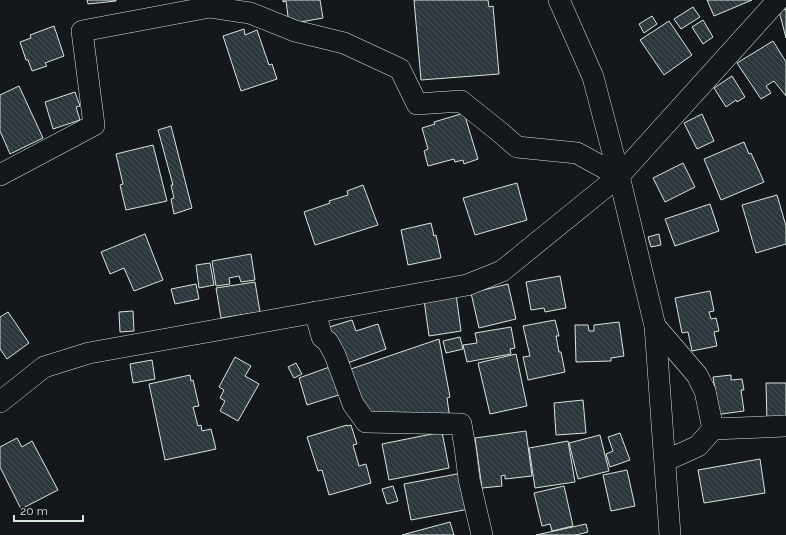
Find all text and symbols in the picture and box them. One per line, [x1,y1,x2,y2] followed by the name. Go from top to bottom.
[14,497,83,523] scale bar
[20,504,48,518] text: 20 m

